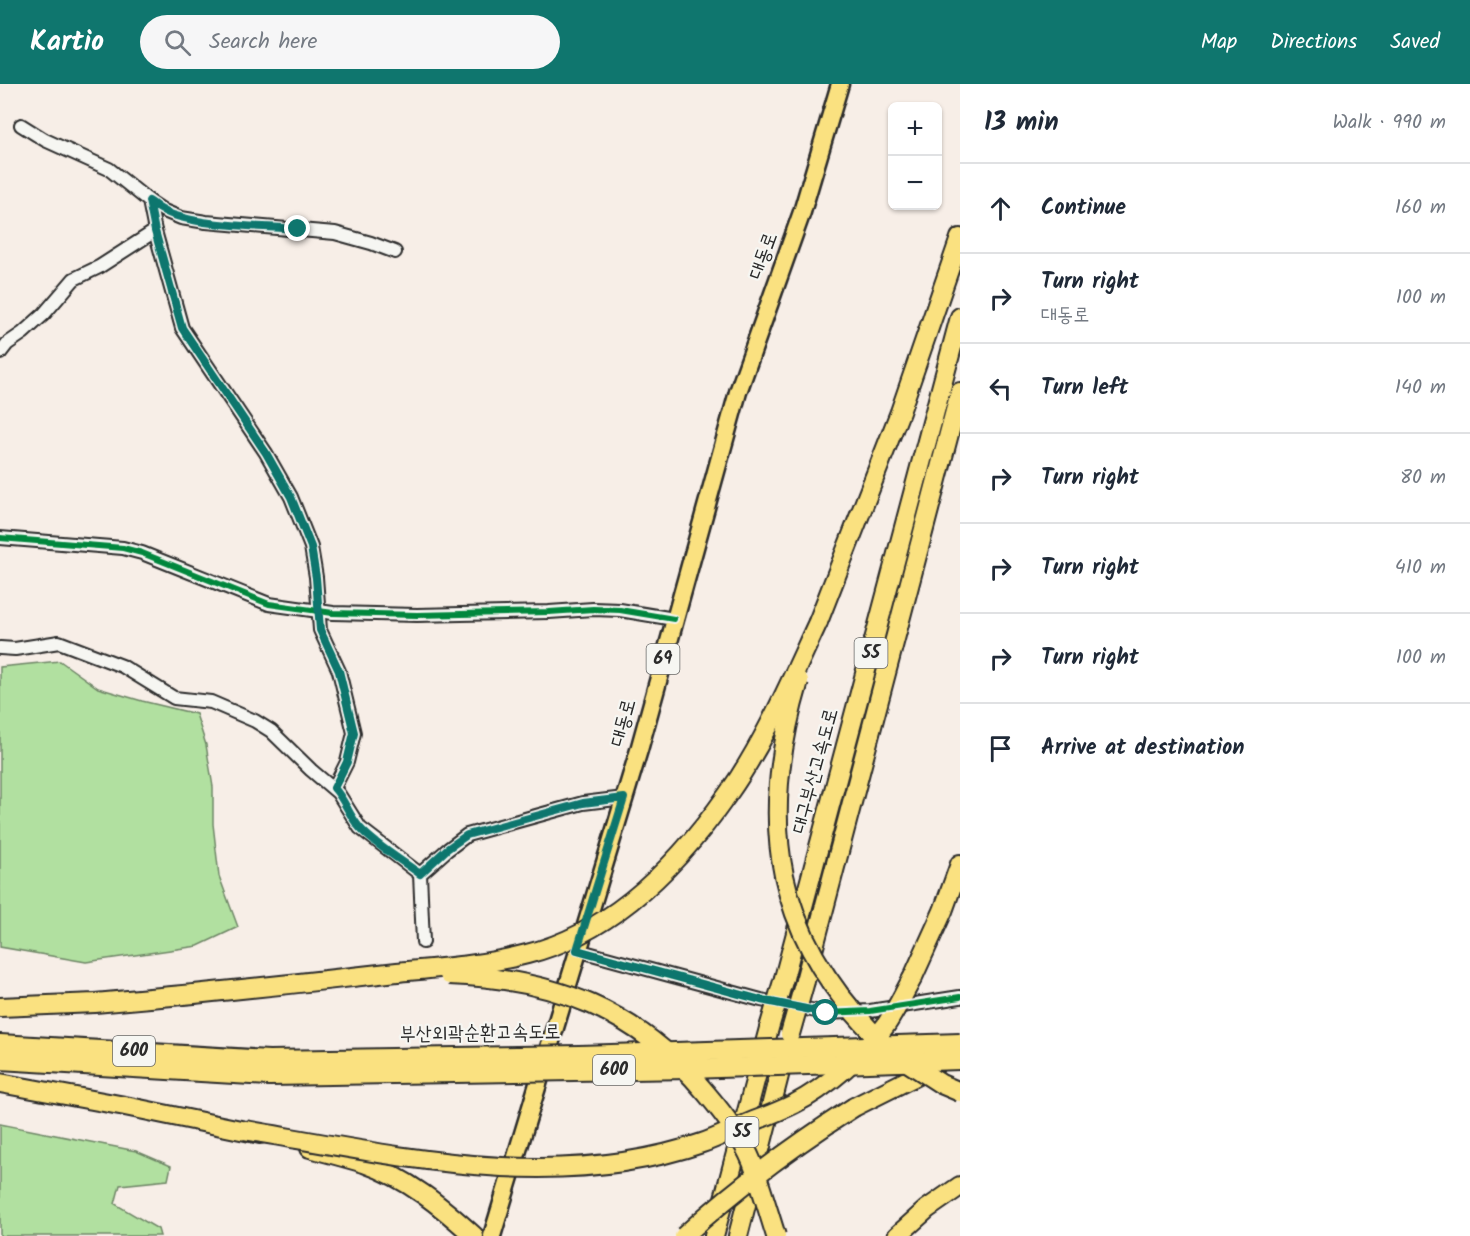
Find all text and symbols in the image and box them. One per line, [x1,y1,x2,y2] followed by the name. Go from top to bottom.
[140,15,560,69] search box
[30,20,104,65] text: Kartio
[209,25,317,60] text: Search here
[161,26,194,59] icon: search
[1201,26,1237,59] text: Map
[1270,26,1357,59] text: Directions
[1390,26,1440,59] text: Saved
[888,102,942,210] map controls
[888,102,942,156] button: +
[984,102,1059,144] text: 13 min
[1332,107,1446,139] text: Walk · 990 m
[888,156,942,210] button: −
[1041,191,1126,226] text: Continue
[984,192,1017,225] icon: ahead
[1395,192,1446,224] text: 160 m
[284,215,310,241] route end
[741,228,787,284] street label: 대동로
[1041,265,1139,300] text: Turn right
[984,282,1017,315] icon: right
[1396,282,1446,314] text: 100 m
[1041,300,1089,332] text: 대동로
[1041,371,1128,406] text: Turn left
[984,372,1017,405] icon: left
[1395,372,1446,404] text: 140 m
[1041,461,1139,496] text: Turn right
[984,462,1017,495] icon: right
[1400,462,1446,494] text: 80 m
[1041,551,1139,586] text: Turn right
[984,552,1017,585] icon: right
[1395,552,1446,584] text: 410 m
[854,638,888,668] road number: 55
[1041,641,1139,676] text: Turn right
[984,642,1017,675] icon: right
[1396,642,1446,674] text: 100 m
[646,644,680,674] road number: 69
[602,696,646,750] street label: 대동로
[784,705,848,837] street label: 대구부산고속도로
[1041,731,1244,766] text: Arrive at destination
[984,732,1017,765] icon: arrive
[812,999,838,1025] route start
[399,1017,561,1051] street label: 부산외곽순환고속도로
[113,1036,155,1066] road number: 600
[593,1055,635,1085] road number: 600
[726,1117,758,1147] road number: 55

